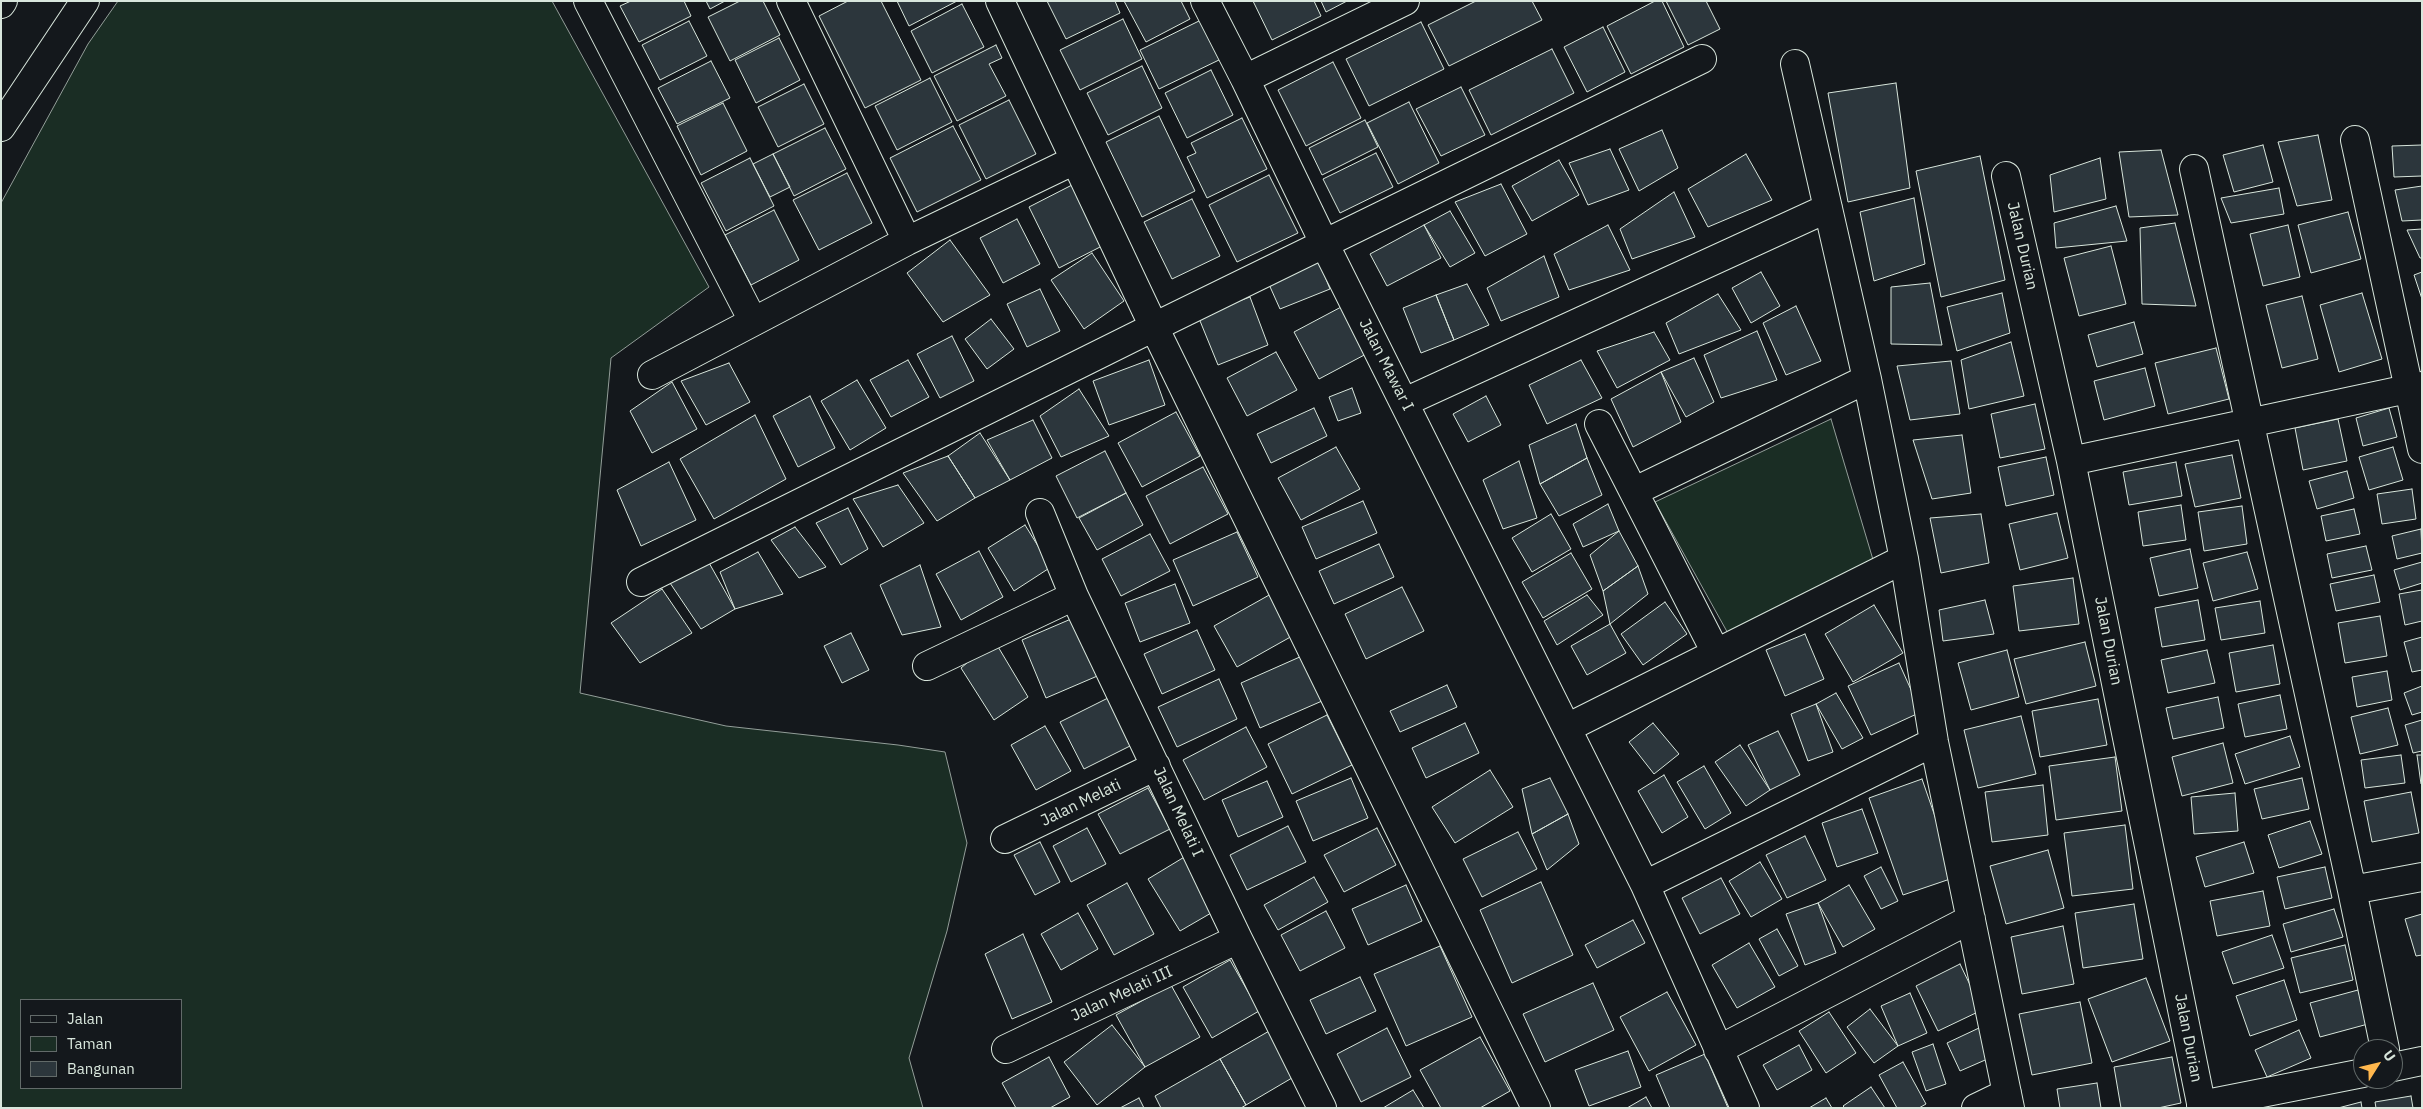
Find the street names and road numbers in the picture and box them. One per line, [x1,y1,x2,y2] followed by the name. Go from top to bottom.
[2003,200,2041,292] street label: Jalan Durian
[1355,316,1417,414] street label: Jalan Mawar I
[2090,595,2126,687] street label: Jalan Durian
[1149,764,1207,860] street label: Jalan Melati I
[1038,775,1124,831] street label: Jalan Melati
[1068,962,1176,1026] street label: Jalan Melati III
[2170,992,2206,1084] street label: Jalan Durian

